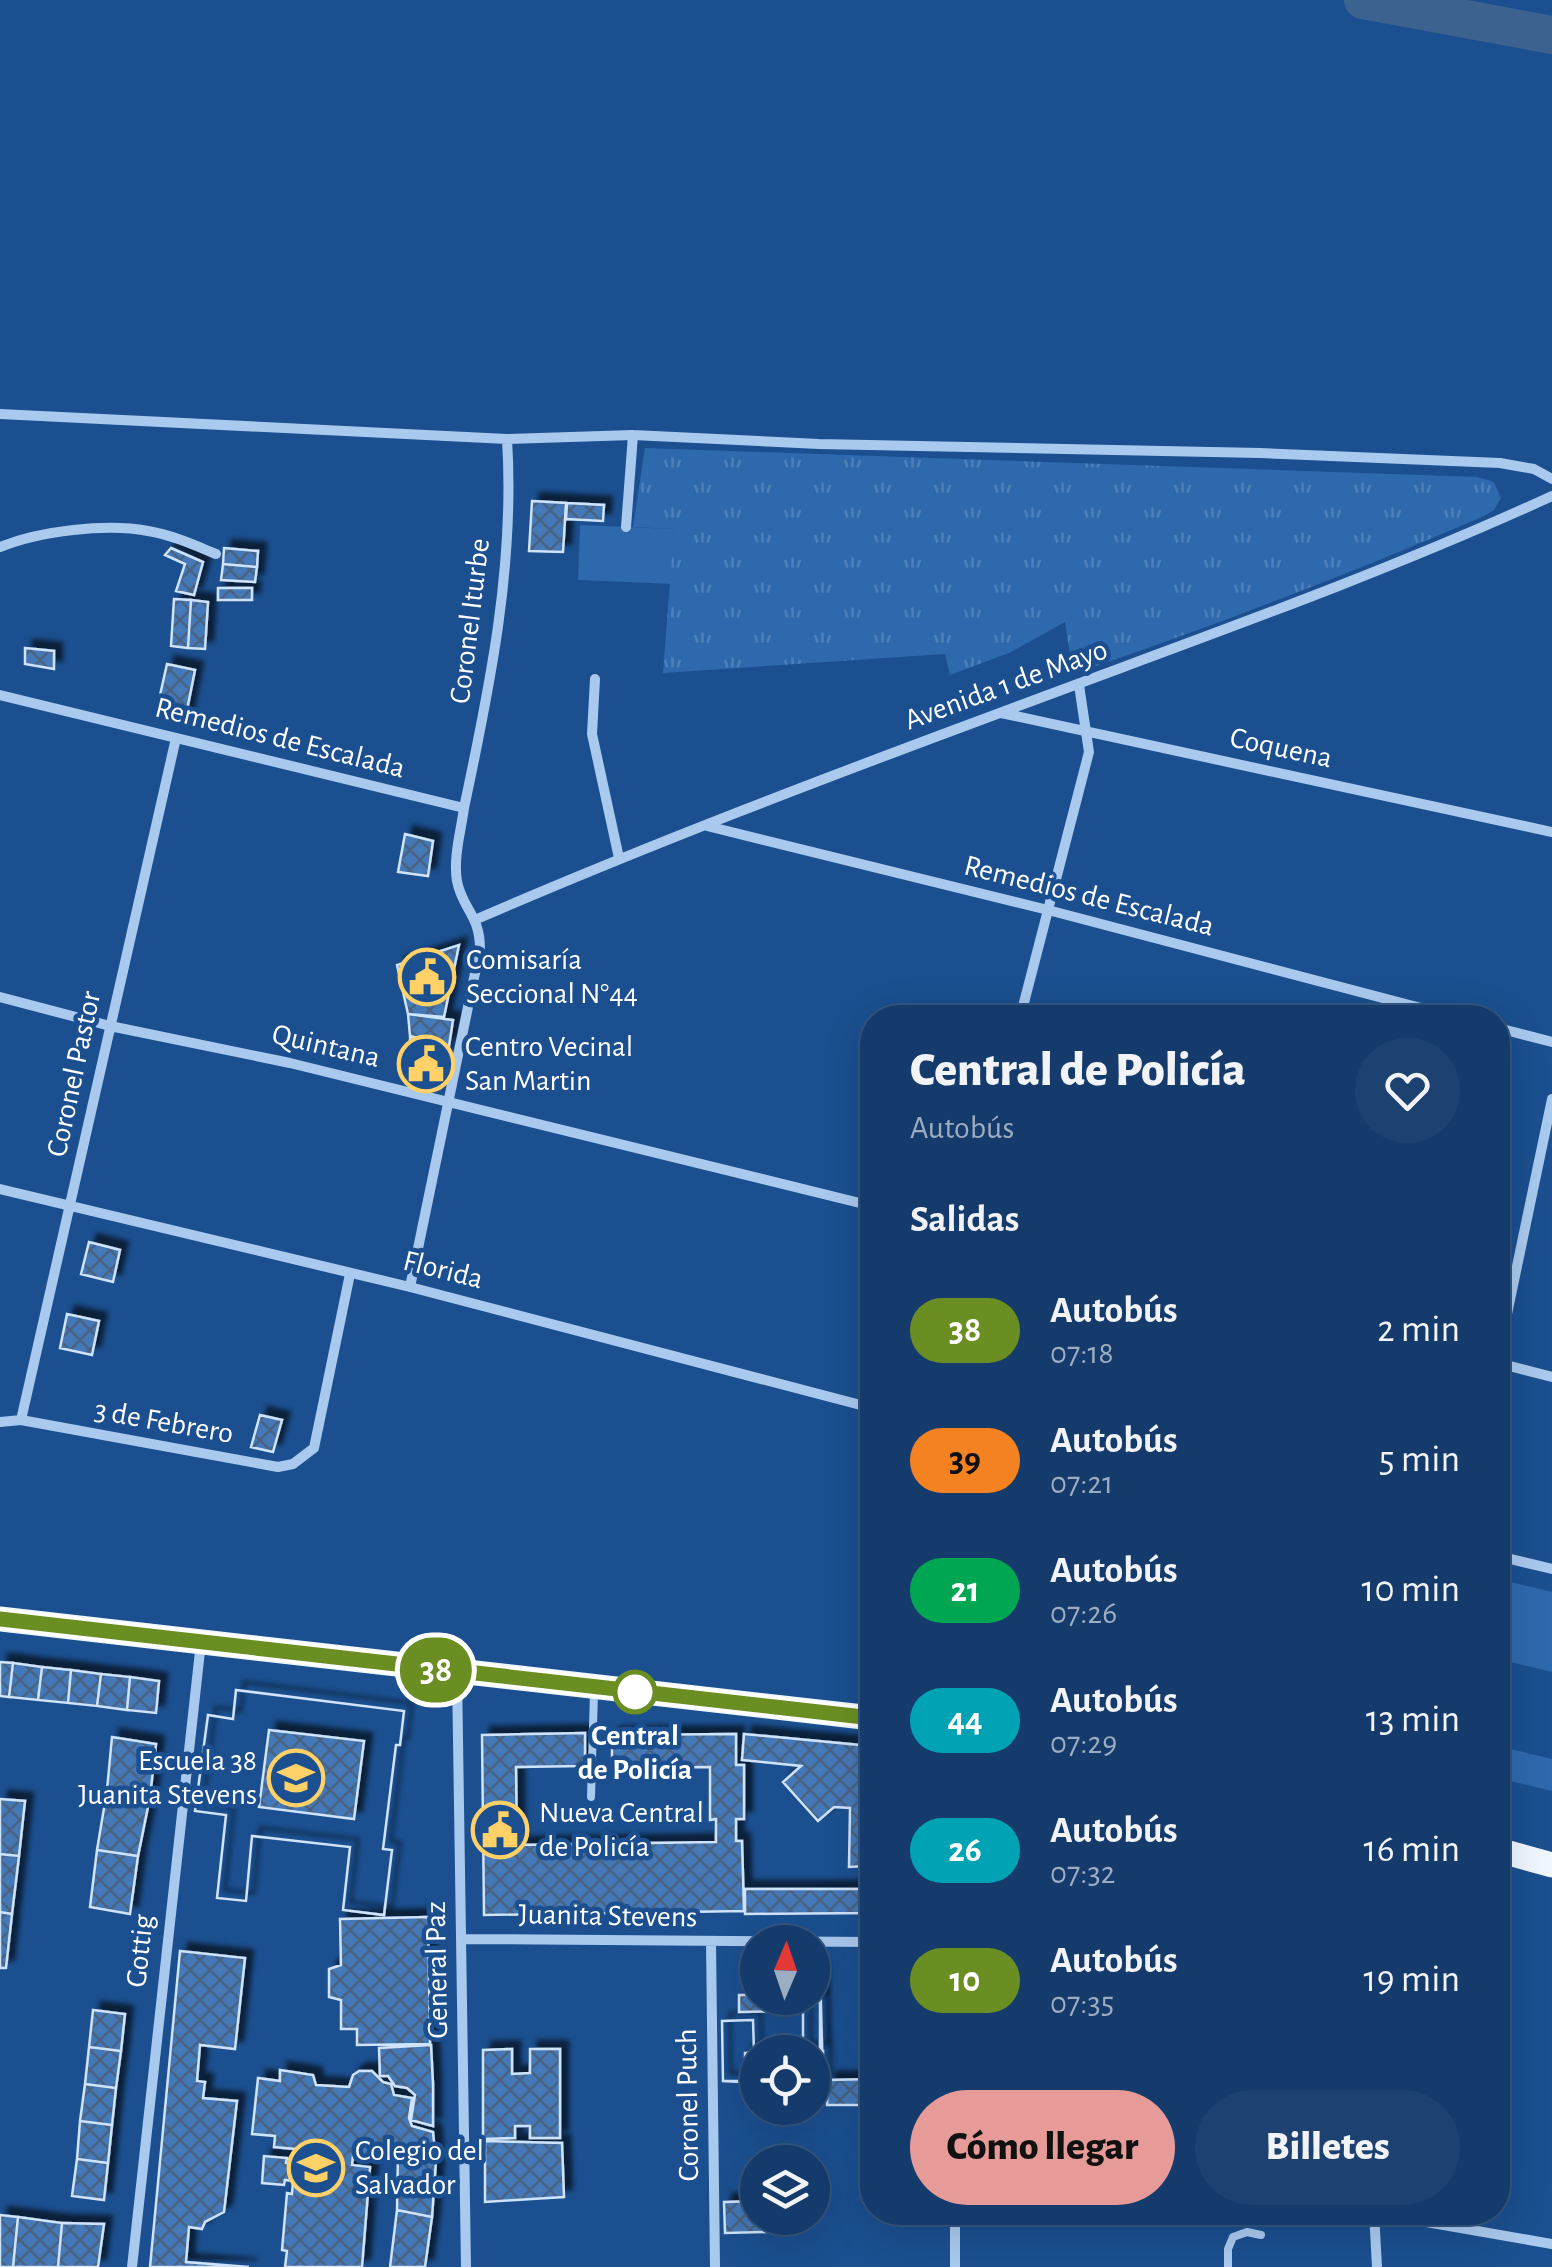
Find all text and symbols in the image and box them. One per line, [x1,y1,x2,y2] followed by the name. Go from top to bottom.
[445,537,495,705] street label: Coronel Iturbe
[901,634,1111,736] street label: Avenida 1 de Mayo
[152,692,408,784] street label: Remedios de Escalada
[1227,723,1335,773] street label: Coquena
[961,850,1217,942] street label: Remedios de Escalada
[466,945,638,1009] place label: Comisaría Seccional N°44
[397,947,457,1007] public building icon: Comisaría Seccional N°44
[42,988,106,1159] street label: Coronel Pastor
[269,1019,383,1073] street label: Quintana
[465,1032,633,1096] place label: Centro Vecinal San Martin
[396,1034,456,1094] public building icon: Centro Vecinal San Martin
[1355,1038,1460,1143] button: heart
[910,1047,1246,1095] text: Central de Policía
[910,1112,1014,1144] text: Autobús
[910,1201,1019,1239] text: Salidas
[400,1246,486,1294] street label: Florida
[1050,1292,1178,1330] text: Autobús
[1377,1311,1460,1349] text: 2 min
[949,1313,981,1348] text: 38
[1050,1337,1114,1369] text: 07:18
[92,1395,236,1449] street label: 3 de Febrero
[1050,1422,1178,1460] text: Autobús
[1379,1441,1460,1479] text: 5 min
[949,1443,981,1478] text: 39
[1050,1467,1113,1499] text: 07:21
[1050,1552,1178,1590] text: Autobús
[1361,1571,1460,1609] text: 10 min
[950,1573,980,1608] text: 21
[1050,1597,1117,1629] text: 07:26
[391,1638,481,1702] line badge: 38
[420,1653,452,1688] text: 38
[614,1671,656,1713] marker: Central de Policía
[1050,1682,1178,1720] text: Autobús
[1366,1701,1460,1739] text: 13 min
[947,1703,983,1738] text: 44
[578,1721,692,1785] place label: Central de Policía
[1050,1727,1117,1759] text: 07:29
[78,1746,257,1810] place label: Escuela 38 Juanita Stevens
[266,1748,326,1808] school or university icon: Escuela 38 Juanita Stevens
[539,1798,704,1862] place label: Nueva Central de Policía
[470,1800,530,1860] public building icon: Nueva Central de Policía
[1050,1812,1178,1850] text: Autobús
[1364,1831,1460,1869] text: 16 min
[948,1833,982,1868] text: 26
[1050,1857,1115,1889] text: 07:32
[518,1899,698,1933] street label: Juanita Stevens
[421,1901,453,2039] street label: General Paz
[121,1913,159,1989] street label: Gottig
[740,1925,830,2015] north arrow
[740,1925,830,2235] map controls
[1050,1942,1178,1980] text: Autobús
[1364,1961,1460,1999] text: 19 min
[950,1963,980,1998] text: 10
[1050,1987,1114,2019] text: 07:35
[672,2028,704,2182] street label: Coronel Puch
[740,2035,830,2125] button: locate
[910,2090,1175,2205] button: Cómo llegar
[1195,2090,1460,2205] button: Billetes
[355,2136,484,2200] place label: Colegio del Salvador
[286,2138,346,2198] school or university icon: Colegio del Salvador
[740,2145,830,2235] button: layers

